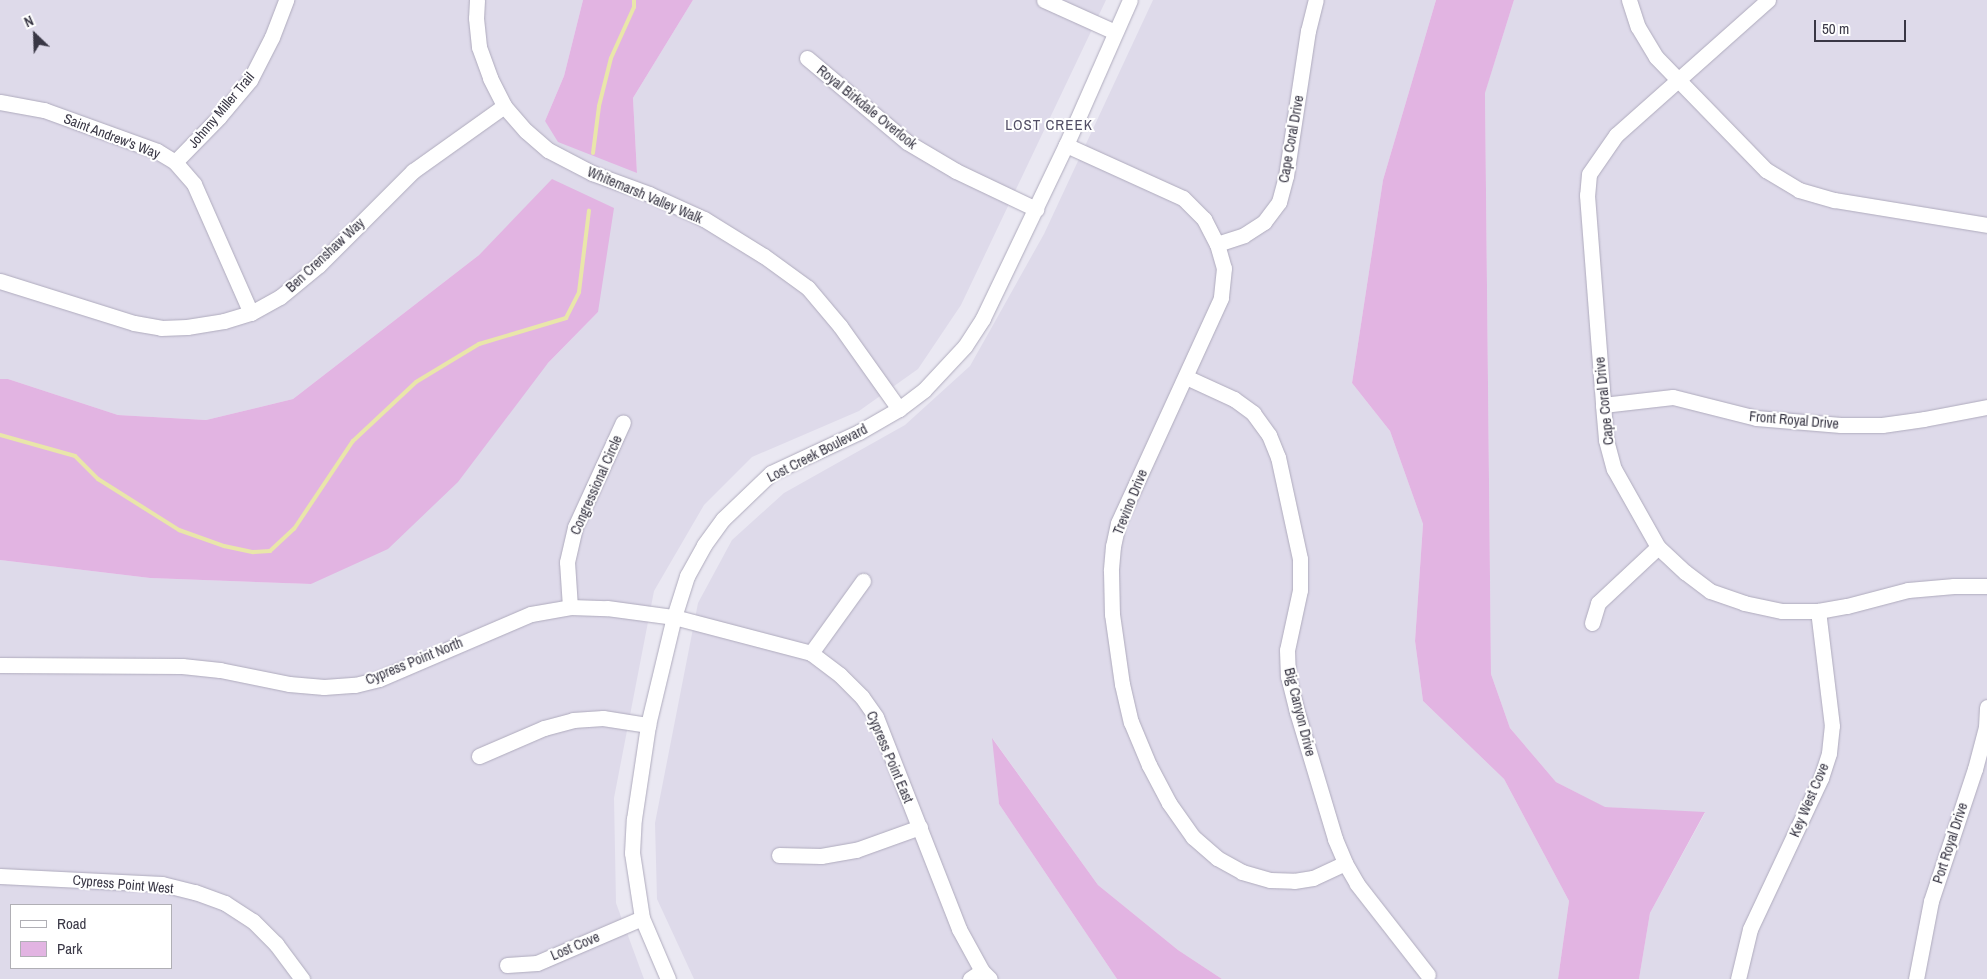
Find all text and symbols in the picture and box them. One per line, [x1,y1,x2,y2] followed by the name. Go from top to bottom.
[10,10,60,60] north arrow
[1817,10,1910,42] scale bar
[21,11,36,31] text: N
[1822,18,1849,39] text: 50 m
[814,62,920,152] street label: Royal Birkdale Overlook
[184,69,258,151] street label: Johnny Miller Trail
[1275,94,1307,184] street label: Cape Coral Drive
[61,110,163,162] street label: Saint Andrew's Way
[1004,116,1094,134] district label: LOST CREEK
[585,163,705,227] street label: Whitemarsh Valley Walk
[282,214,368,296] street label: Ben Crenshaw Way
[1591,356,1617,446] street label: Cape Coral Drive
[1748,408,1840,432] street label: Front Royal Drive
[764,420,870,486] street label: Lost Creek Boulevard
[567,433,625,537] street label: Congressional Circle
[1109,467,1151,537] street label: Trevino Drive
[363,634,465,688] street label: Cypress Point North
[1281,666,1319,758] street label: Big Canyon Drive
[863,708,917,806] street label: Cypress Point East
[1786,760,1832,840] street label: Key West Cove
[1929,800,1971,886] street label: Port Royal Drive
[72,871,174,897] street label: Cypress Point West
[10,904,172,969] legend
[57,913,86,934] text: Road
[548,928,602,964] street label: Lost Cove
[57,938,82,959] text: Park

